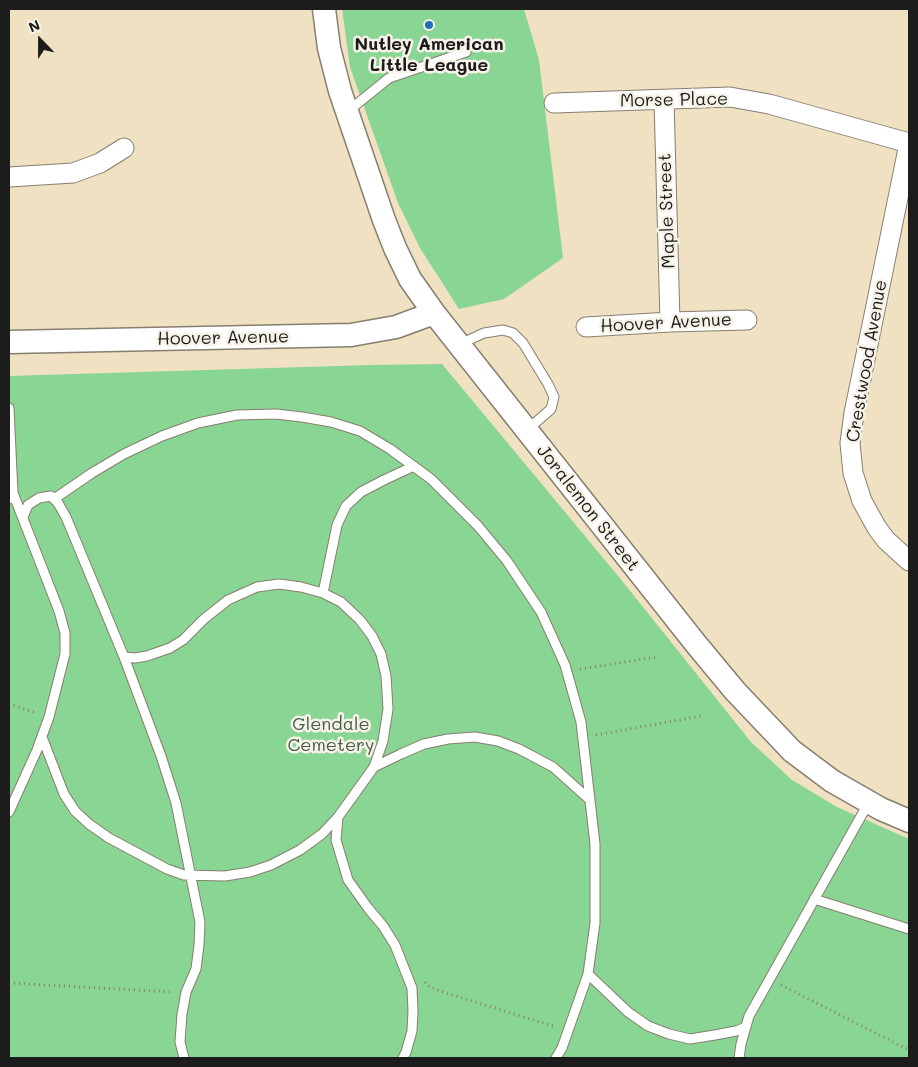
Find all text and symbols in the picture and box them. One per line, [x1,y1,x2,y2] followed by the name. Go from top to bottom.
[15,15,65,65] north arrow
[26,15,43,36] text: N
[423,19,435,31] marker: Nutley American Little League
[355,33,503,76] place label: Nutley American Little League
[620,88,728,112] street label: Morse Place
[654,153,680,269] street label: Maple Street
[842,278,892,444] street label: Crestwood Avenue
[600,309,732,337] street label: Hoover Avenue
[157,326,289,350] street label: Hoover Avenue
[532,440,644,576] street label: Joralemon Street
[288,713,374,756] park label: Glendale Cemetery

